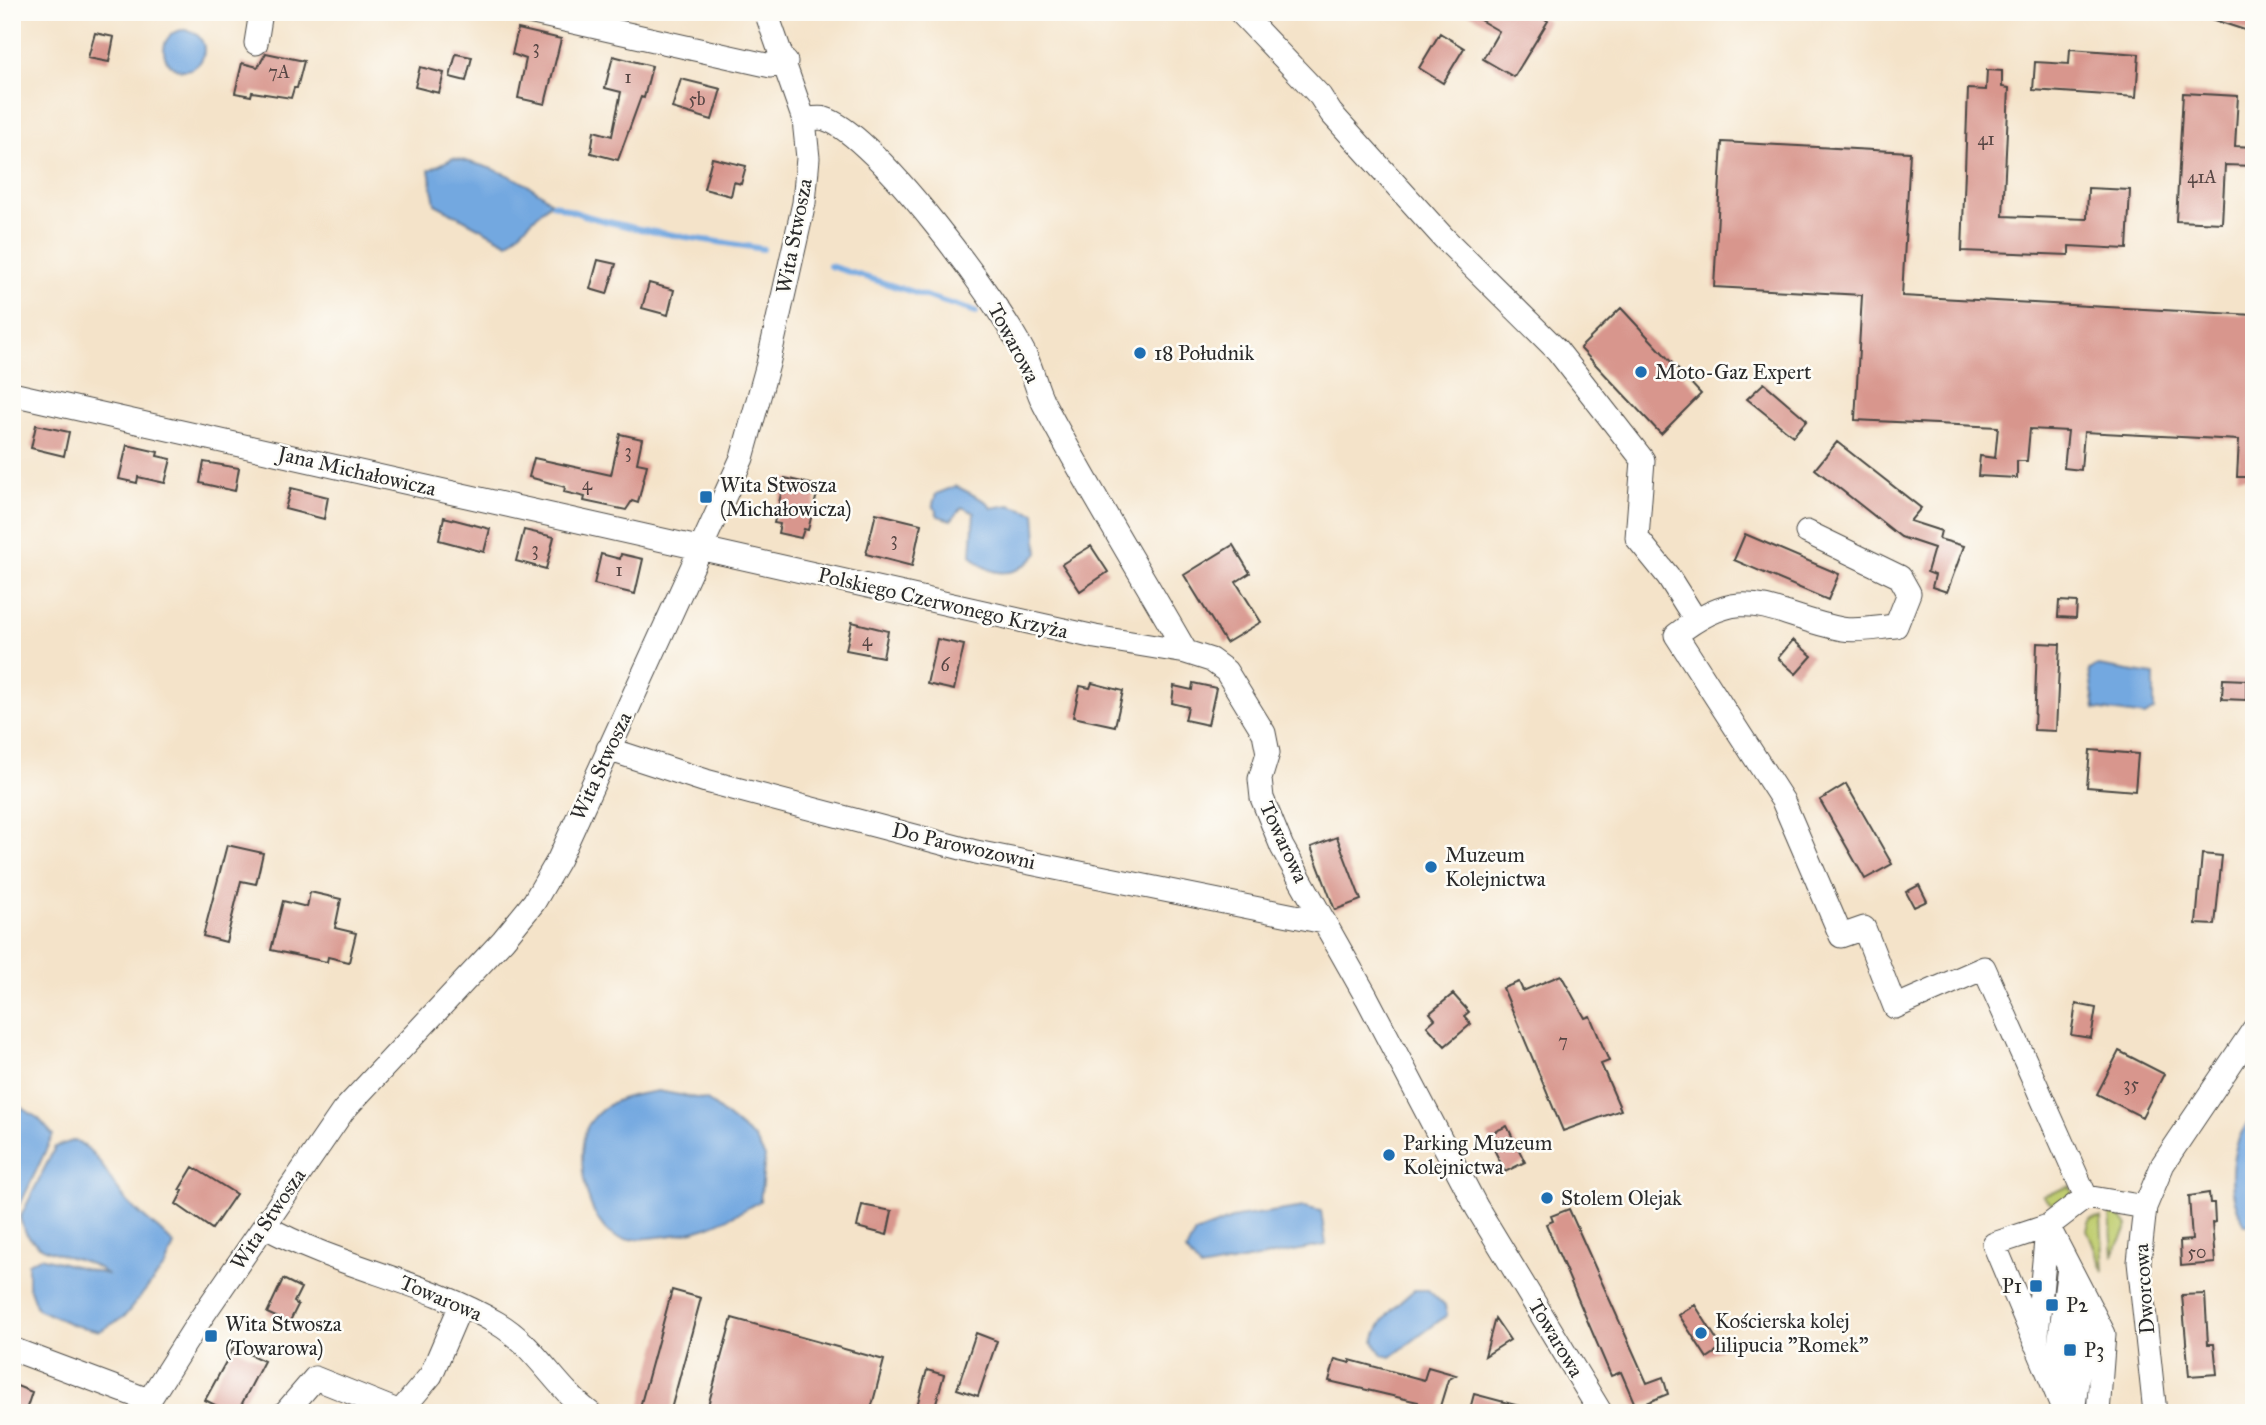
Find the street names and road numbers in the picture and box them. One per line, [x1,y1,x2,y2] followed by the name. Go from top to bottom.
[770,176,818,296] street label: Wita Stwosza
[982,299,1046,388] street label: Towarowa
[273,440,439,502] street label: Jana Michałowicza
[815,562,1071,644] street label: Polskiego Czerwonego Krzyża
[565,708,637,824] street label: Wita Stwosza
[1254,797,1314,887] street label: Towarowa
[890,817,1038,875] street label: Do Parowozowni
[225,1163,311,1275] street label: Wita Stwosza
[2128,1243,2160,1335] street label: Dworcowa
[396,1269,486,1327] street label: Towarowa
[1522,1294,1590,1382] street label: Towarowa

